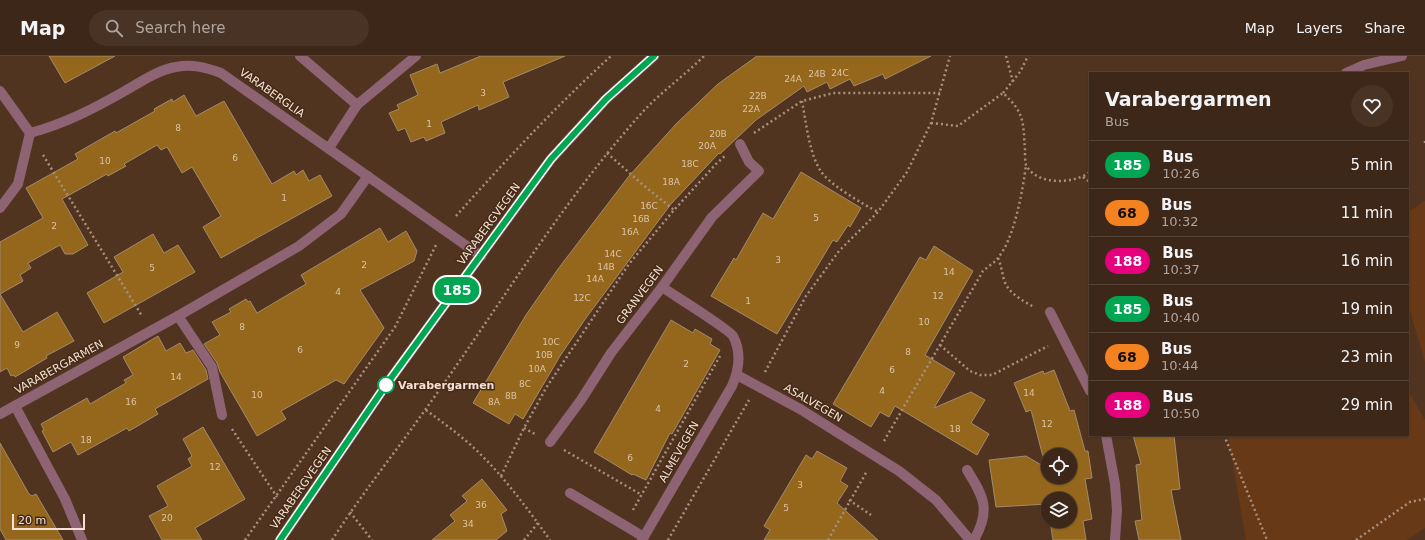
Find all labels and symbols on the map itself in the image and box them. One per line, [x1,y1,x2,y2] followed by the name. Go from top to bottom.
[237,66,307,121] street label: VARABERGLIA
[831,68,849,78] house number: 24C
[808,69,826,79] house number: 24B
[784,74,803,84] house number: 24A
[480,88,486,98] house number: 3
[749,91,767,101] house number: 22B
[742,104,761,114] house number: 22A
[426,119,432,129] house number: 1
[175,123,181,133] house number: 8
[709,129,727,139] house number: 20B
[698,141,717,151] house number: 20A
[232,153,238,163] house number: 6
[99,156,111,166] house number: 10
[681,159,699,169] house number: 18C
[662,177,681,187] house number: 18A
[455,181,523,267] street label: VARABERGVEGEN
[281,193,287,203] house number: 1
[640,201,658,211] house number: 16C
[813,213,819,223] house number: 5
[632,214,650,224] house number: 16B
[51,221,57,231] house number: 2
[621,227,640,237] house number: 16A
[604,249,622,259] house number: 14C
[775,255,781,265] house number: 3
[361,260,367,270] house number: 2
[597,262,615,272] house number: 14B
[149,263,155,273] house number: 5
[614,263,666,327] street label: GRANVEGEN
[943,267,955,277] house number: 14
[586,274,605,284] house number: 14A
[434,277,480,303] line badge: 185
[335,287,341,297] house number: 4
[932,291,944,301] house number: 12
[573,293,591,303] house number: 12C
[745,296,751,306] house number: 1
[918,317,930,327] house number: 10
[239,322,245,332] house number: 8
[12,337,106,397] street label: VARABERGARMEN
[542,337,560,347] house number: 10C
[14,340,20,350] house number: 9
[297,345,303,355] house number: 6
[905,347,911,357] house number: 8
[535,350,553,360] house number: 10B
[683,359,689,369] house number: 2
[528,364,547,374] house number: 10A
[889,365,895,375] house number: 6
[170,372,182,382] house number: 14
[377,376,395,394] marker: Varabergarmen
[398,379,494,392] place label: Varabergarmen
[519,379,531,389] house number: 8C
[781,381,845,425] street label: ASALVEGEN
[879,386,885,396] house number: 4
[1023,388,1035,398] house number: 14
[251,390,263,400] house number: 10
[505,391,517,401] house number: 8B
[125,397,137,407] house number: 16
[488,397,501,407] house number: 8A
[655,404,661,414] house number: 4
[656,419,702,485] street label: ALMEVEGEN
[1041,419,1053,429] house number: 12
[949,424,961,434] house number: 18
[80,435,92,445] house number: 18
[268,444,334,532] street label: VARABERGVEGEN
[627,453,633,463] house number: 6
[209,462,221,472] house number: 12
[797,480,803,490] house number: 3
[475,500,487,510] house number: 36
[783,503,789,513] house number: 5
[12,512,85,531] scale bar
[161,513,173,523] house number: 20
[462,519,474,529] house number: 34

